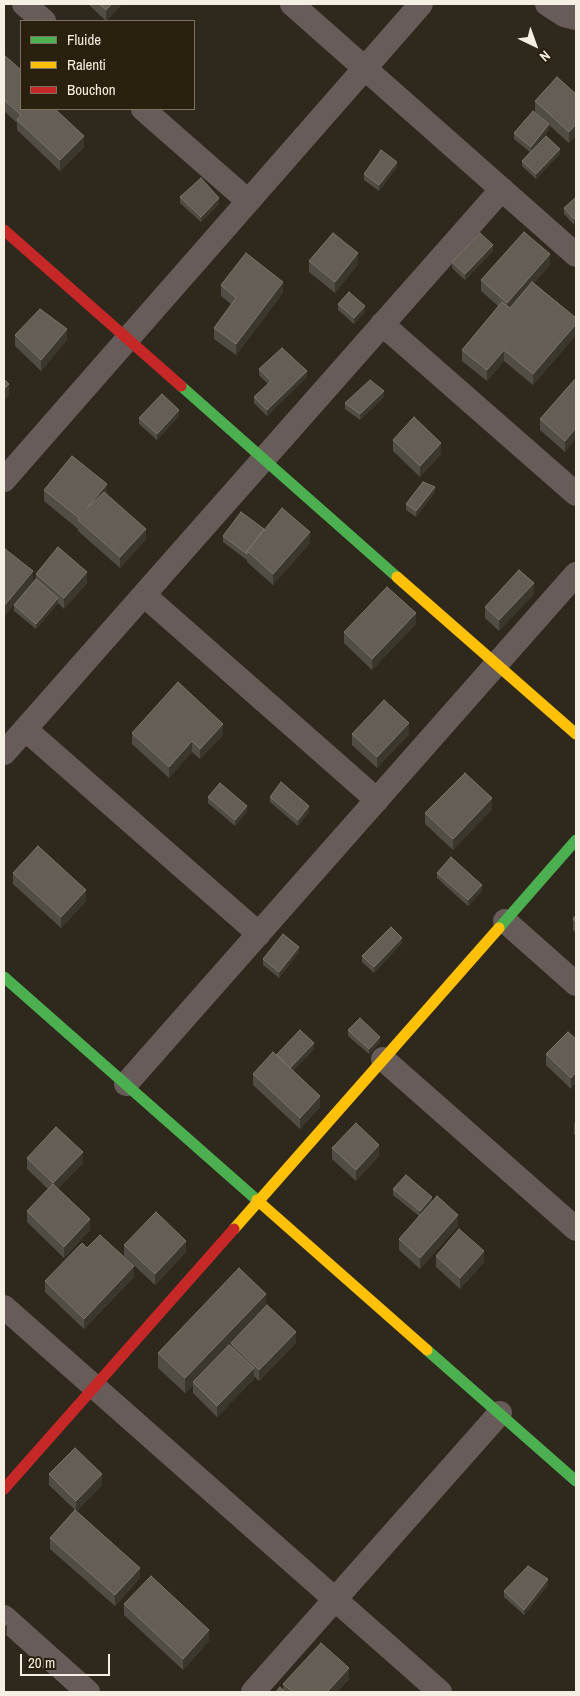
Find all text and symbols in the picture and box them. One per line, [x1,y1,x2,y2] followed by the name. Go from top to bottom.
[20,20,195,110] legend
[510,20,560,70] north arrow
[67,29,101,50] text: Fluide
[536,47,554,66] text: N
[67,54,106,75] text: Ralenti
[67,79,116,100] text: Bouchon
[22,1644,112,1676] scale bar
[28,1652,55,1673] text: 20 m

